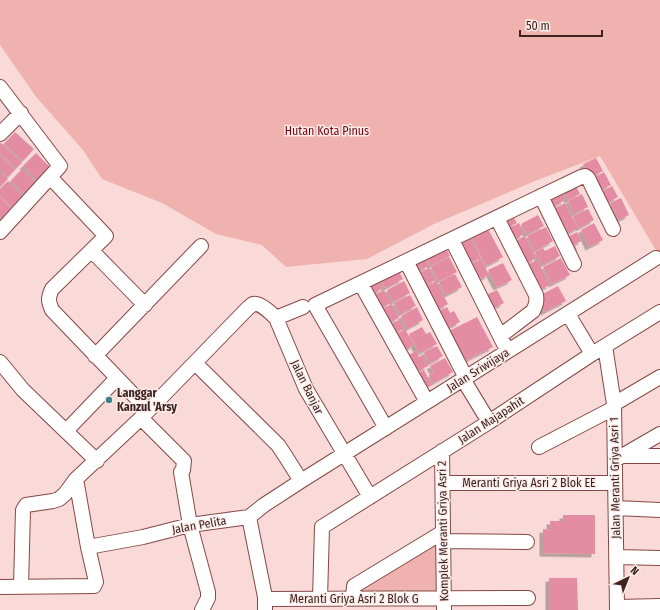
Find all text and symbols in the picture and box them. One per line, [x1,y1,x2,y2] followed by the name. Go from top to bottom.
[520,12,602,38] scale bar
[526,19,550,33] text: 50 m
[285,124,369,138] park label: Hutan Kota Pinus
[444,345,512,395] street label: Jalan Sriwijaya
[288,357,327,417] street label: Jalan Banjar
[117,386,177,414] place label: Langgar Kanzul 'Arsy
[455,393,527,447] street label: Jalan Majapahit
[104,395,114,405] marker: Langgar Kanzul 'Arsy
[607,417,623,539] street label: Jalan Meranti Griya Asri 1
[435,461,451,601] street label: Komplek Meranti Griya Asri 2
[462,476,596,490] street label: Meranti Griya Asri 2 Blok EE
[171,513,227,537] street label: Jalan Pelita
[608,558,648,598] north arrow
[628,564,641,578] text: N
[289,592,419,606] street label: Meranti Griya Asri 2 Blok G

